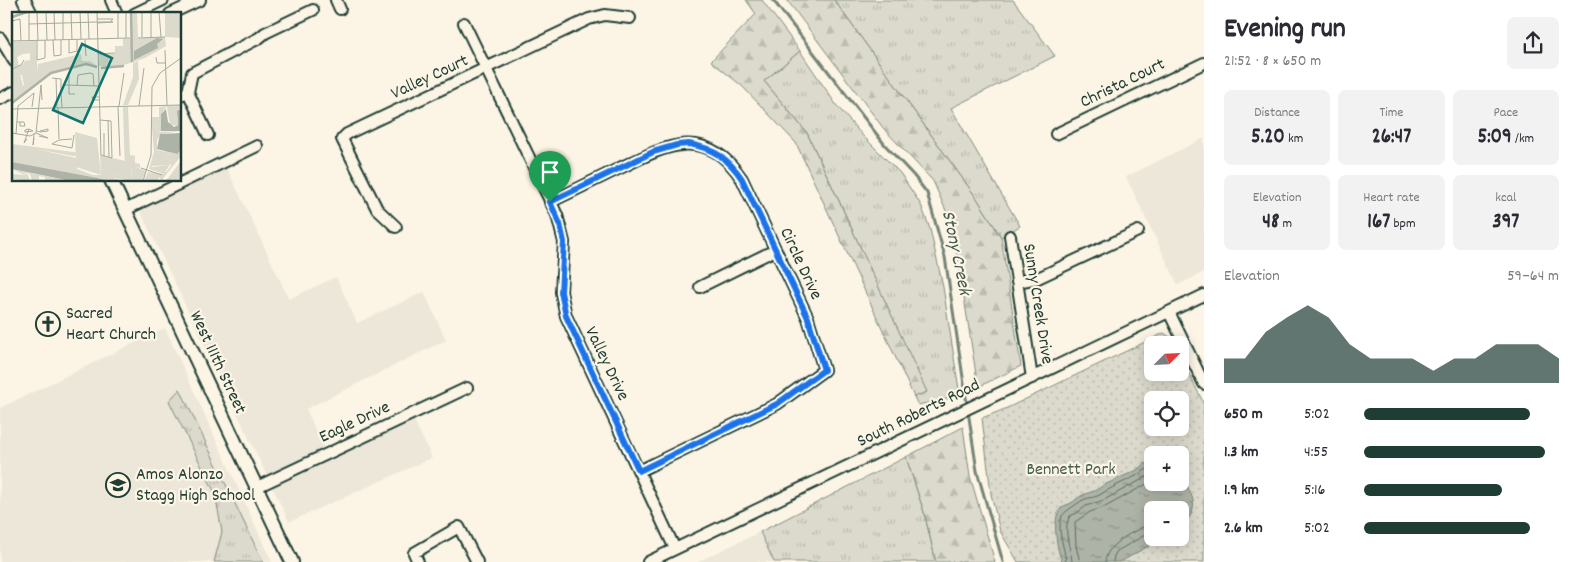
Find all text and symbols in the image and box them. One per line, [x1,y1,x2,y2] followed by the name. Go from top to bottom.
[1224,11,1346,51] text: Evening run
[12,12,181,181] inset map
[1507,17,1559,69] button: share
[387,49,473,107] street label: Valley Court
[1224,50,1321,73] text: 21:52 · 8 × 650 m
[1076,52,1170,115] street label: Christa Court
[1254,103,1300,123] text: Distance
[1380,103,1403,123] text: Time
[1493,103,1518,123] text: Pace
[1251,123,1285,153] text: 5.20
[1372,123,1411,153] text: 26:47
[1477,123,1512,153] text: 5:09
[1285,129,1303,149] text: km
[1512,129,1534,149] text: /km
[529,151,571,202] pin
[536,158,564,186] icon: arrive
[1253,188,1302,208] text: Elevation
[1363,188,1420,208] text: Heart rate
[1495,188,1516,208] text: kcal
[933,208,978,300] water label: Stony Creek
[1262,208,1279,238] text: 48
[1367,208,1390,238] text: 167
[1492,208,1519,238] text: 397
[1279,214,1292,234] text: m
[1390,214,1416,234] text: bpm
[772,224,828,304] street label: Circle Drive
[1015,242,1059,366] street label: Sunny Creek Drive
[1224,265,1280,288] text: Elevation
[1507,265,1559,288] text: 59–64 m
[66,302,156,348] place label: Sacred Heart Church
[182,307,252,419] street label: West 111th Street
[35,311,61,337] church icon: Sacred Heart Church
[577,323,635,405] street label: Valley Drive
[1144,336,1189,381] north arrow
[1144,336,1189,546] map controls
[853,373,985,455] street label: South Roberts Road
[1144,391,1189,436] button: locate
[315,396,395,450] street label: Eagle Drive
[1224,403,1263,426] text: 650 m
[1304,403,1330,426] text: 5:02
[1224,441,1258,464] text: 1.3 km
[1304,441,1328,464] text: 4:55
[1144,446,1189,491] button: +
[1026,458,1116,483] park label: Bennett Park
[136,463,256,509] place label: Amos Alonzo Stagg High School
[105,472,131,498] school or university icon: Amos Alonzo Stagg High School
[1224,479,1259,502] text: 1.9 km
[1304,479,1325,502] text: 5:16
[1144,501,1189,546] button: −
[1224,517,1263,540] text: 2.6 km
[1304,517,1330,540] text: 5:02

